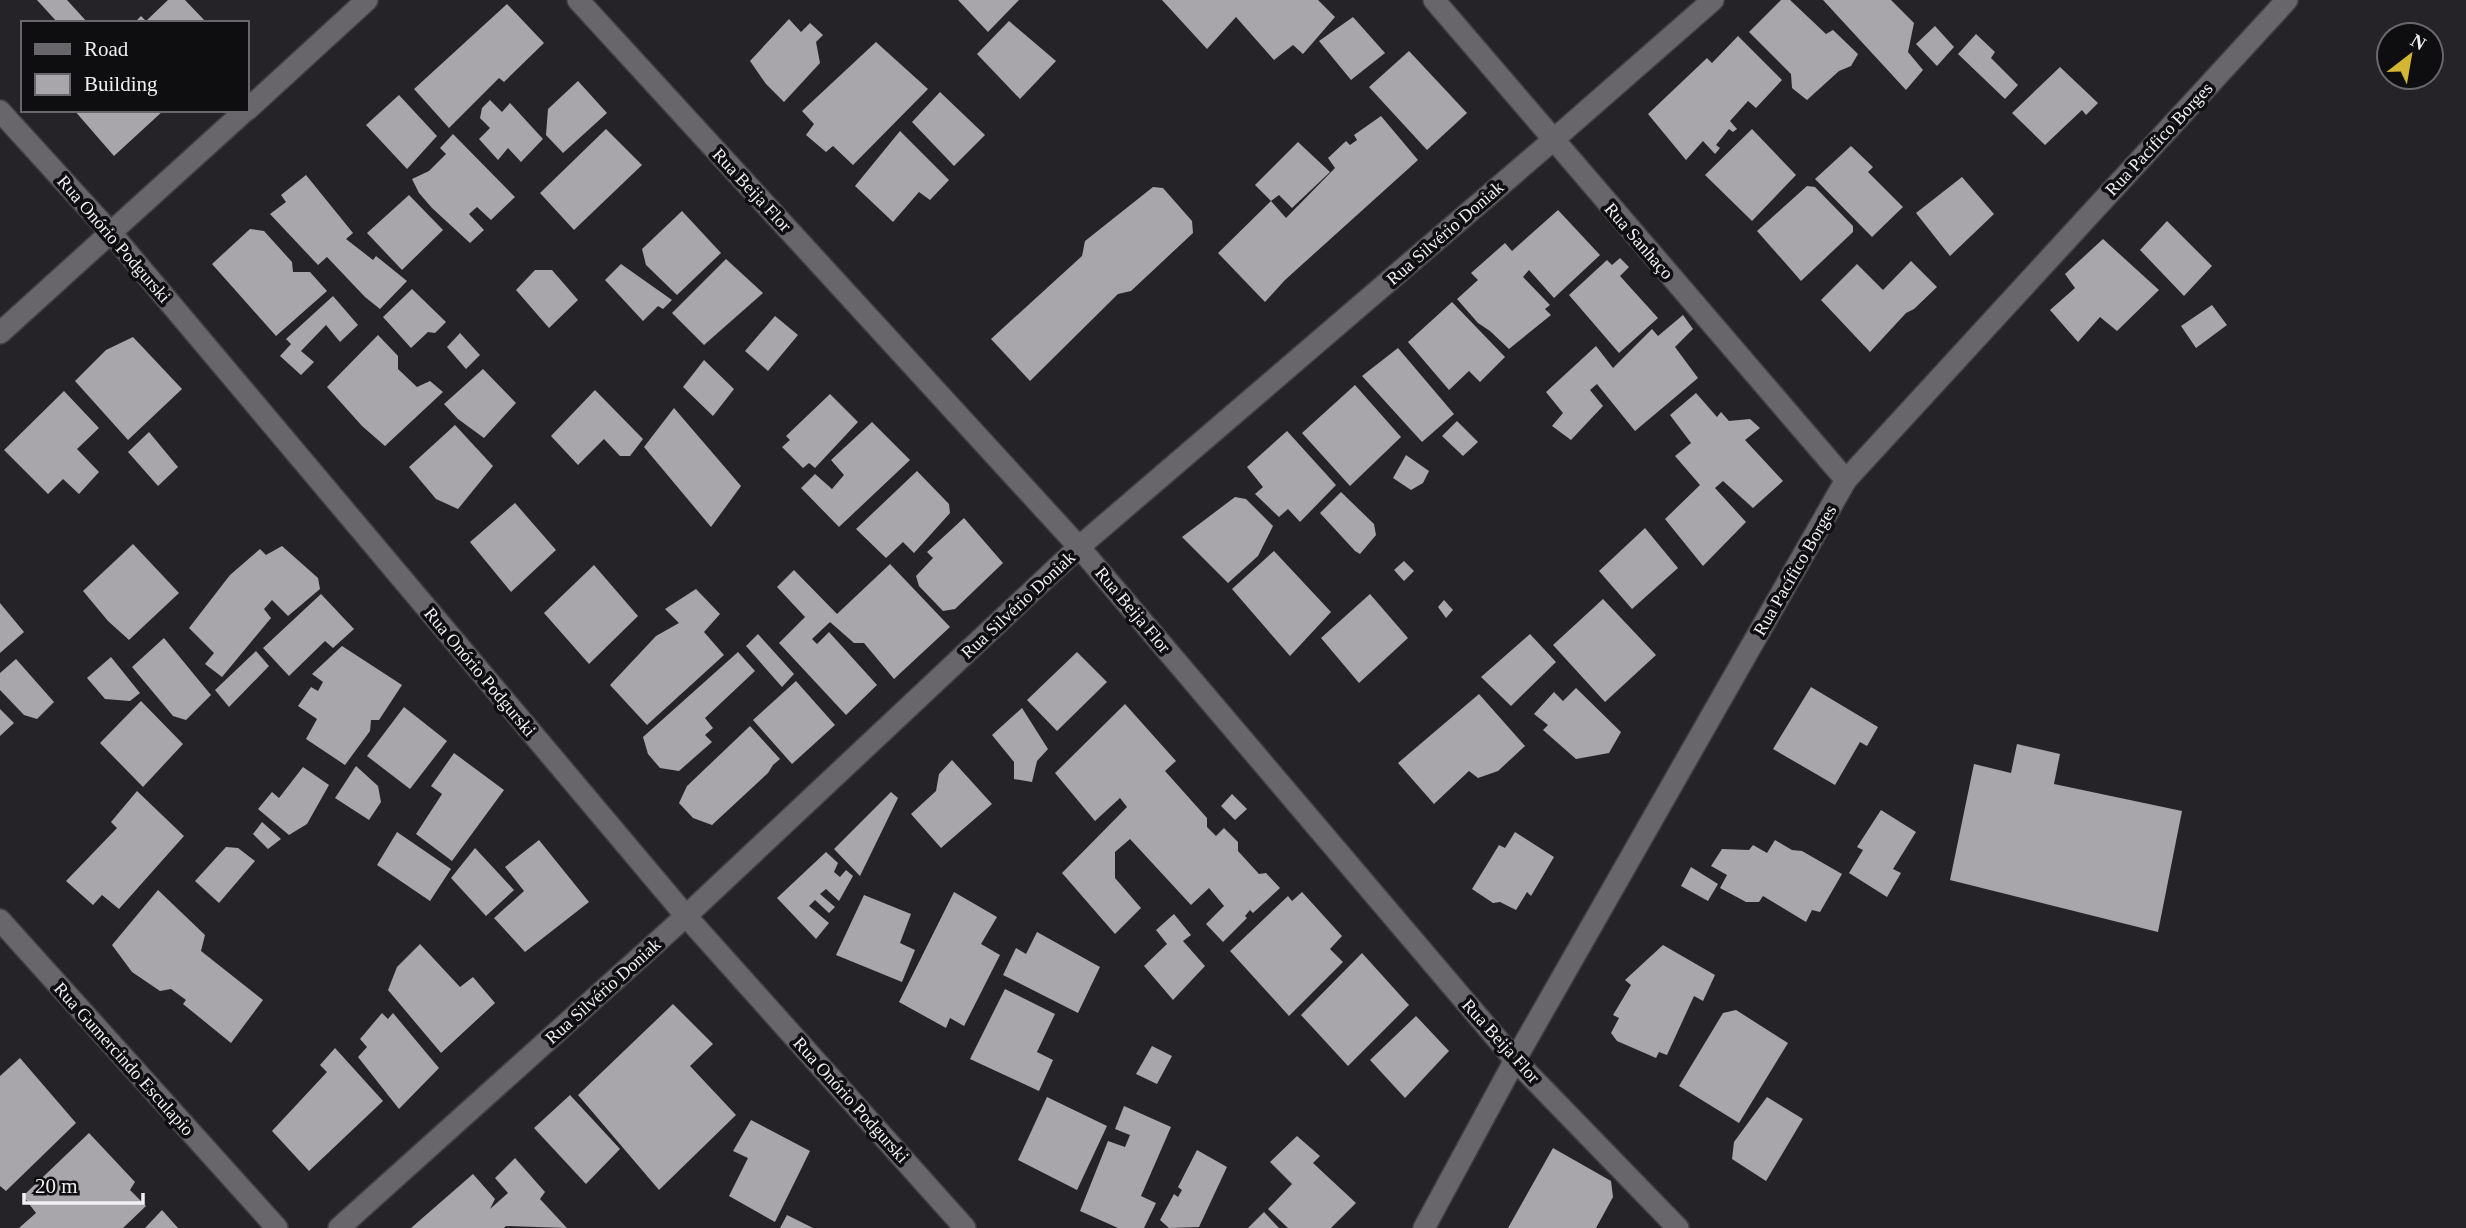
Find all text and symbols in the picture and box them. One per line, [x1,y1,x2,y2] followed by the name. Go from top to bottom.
[21,21,248,112] legend
[2375,21,2445,91] north arrow
[2407,29,2430,55] text: N
[84,37,129,61] text: Road
[84,72,158,96] text: Building
[2101,78,2217,200] street label: Rua Pacífico Borges
[709,144,795,236] street label: Rua Beija Flor
[53,171,175,307] street label: Rua Onório Podgurski
[1383,177,1507,289] street label: Rua Silvério Doniak
[1600,199,1678,283] street label: Rua Sanhaço
[1749,501,1841,639] street label: Rua Pacífico Borges
[957,547,1079,663] street label: Rua Silvério Doniak
[1091,563,1175,657] street label: Rua Beija Flor
[420,604,540,740] street label: Rua Onório Podgurski
[541,934,665,1048] street label: Rua Silvério Doniak
[50,978,198,1140] street label: Rua Gumercindo Esculapio
[1458,995,1544,1087] street label: Rua Beija Flor
[789,1033,913,1167] street label: Rua Onório Podgurski
[24,1162,144,1206] scale bar
[35,1174,78,1198] text: 20 m

